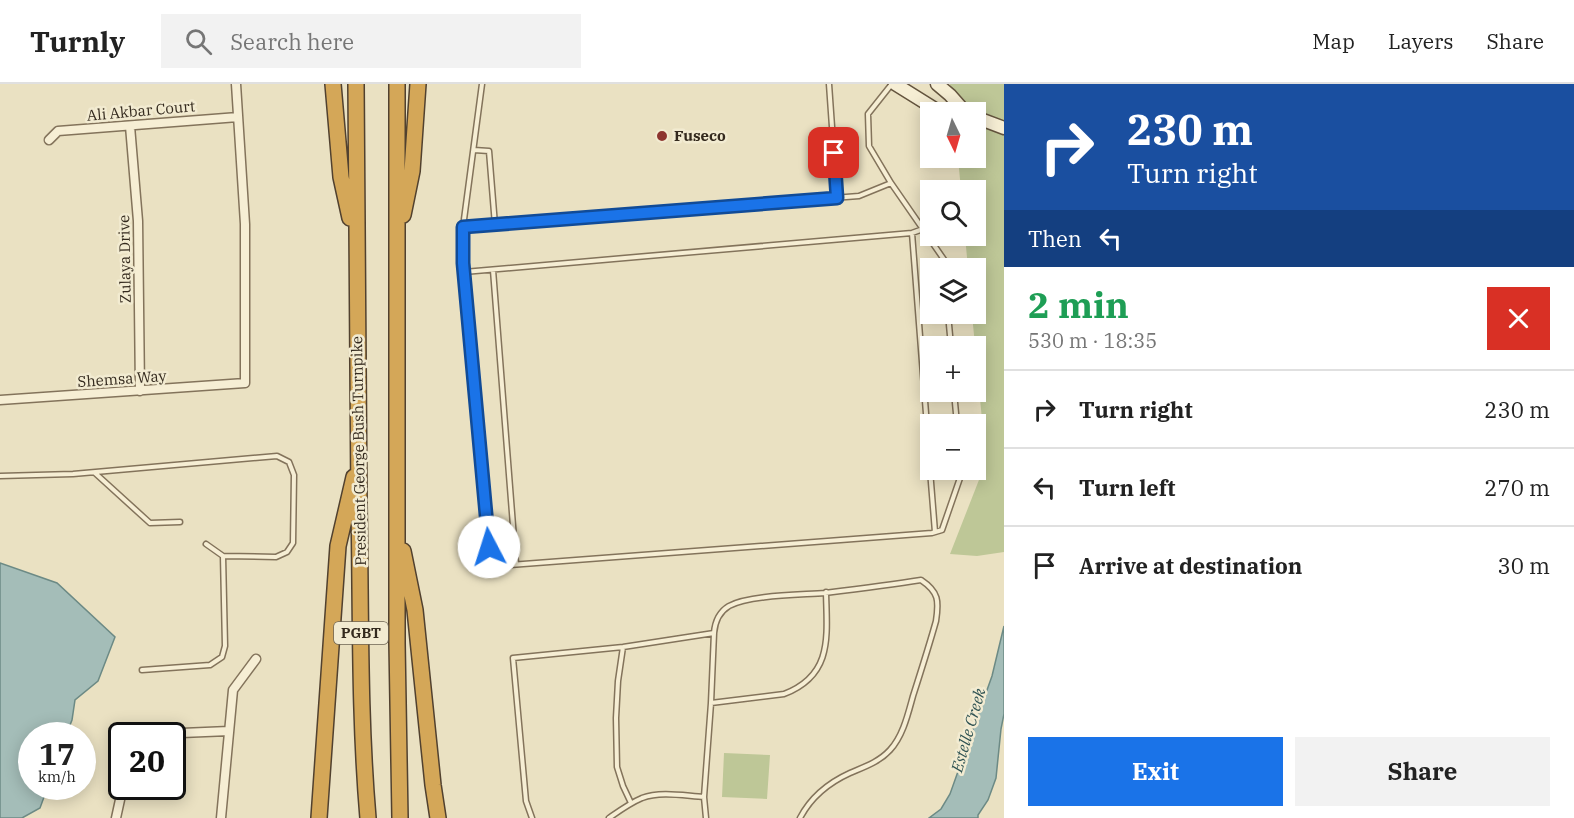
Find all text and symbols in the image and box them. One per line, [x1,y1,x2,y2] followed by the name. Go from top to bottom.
[161,14,581,68] search box
[30,23,125,60] text: Turnly
[182,25,215,58] icon: search
[230,27,354,56] text: Search here
[1312,27,1355,55] text: Map
[1388,27,1454,55] text: Layers
[1487,27,1544,55] text: Share
[86,96,196,125] street label: Ali Akbar Court
[920,102,986,168] north arrow
[920,102,986,480] map controls
[1127,102,1253,157] text: 230 m
[1028,108,1106,186] icon: right
[674,126,726,145] place label: Fuseco
[808,127,859,178] pin
[655,129,669,143] marker: Fuseco
[817,136,850,169] icon: arrive
[1127,155,1258,190] text: Turn right
[920,180,986,246] button: search
[114,215,135,303] street label: Zulaya Drive
[1094,222,1127,255] icon: left
[1028,224,1082,253] text: Then
[920,258,986,324] button: layers
[1028,281,1129,328] text: 2 min
[1487,287,1550,350] button: close
[1028,327,1157,354] text: 530 m · 18:35
[347,336,370,566] street label: President George Bush Turnpike
[920,336,986,402] button: +
[77,366,167,391] street label: Shemsa Way
[1028,393,1061,426] icon: right
[1079,395,1193,424] text: Turn right
[1484,395,1550,424] text: 230 m
[920,414,986,480] button: −
[1028,471,1061,504] icon: left
[1079,473,1175,502] text: Turn left
[1484,473,1550,502] text: 270 m
[457,515,521,579] position arrow
[1028,549,1061,582] icon: arrive
[1079,551,1302,580] text: Arrive at destination
[1498,551,1550,580] text: 30 m
[334,622,388,644] road number: PGBT
[946,685,990,775] water label: Estelle Creek
[108,722,186,800] speed limit sign: 20
[39,734,75,773] text: 17
[1028,737,1283,806] button: Exit
[1295,737,1550,806] button: Share
[38,767,76,786] text: km/h

